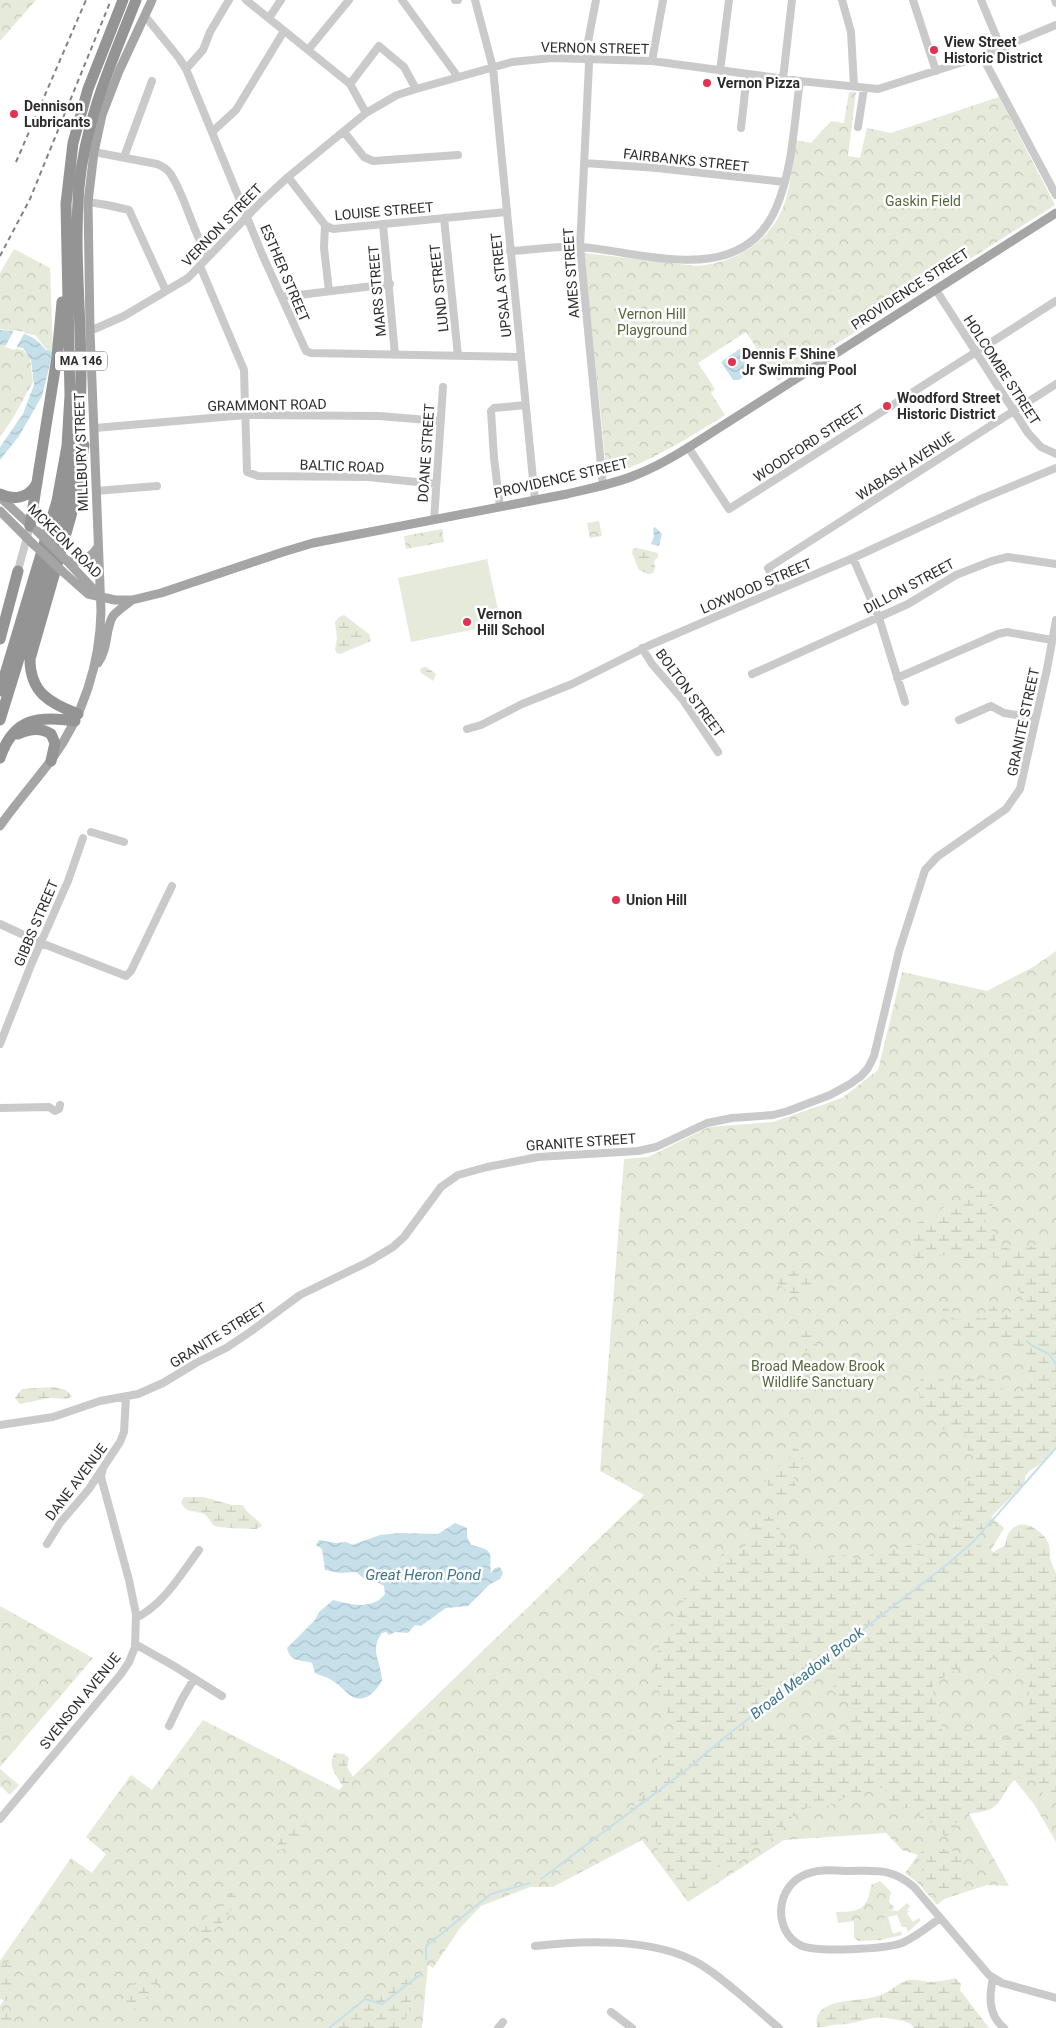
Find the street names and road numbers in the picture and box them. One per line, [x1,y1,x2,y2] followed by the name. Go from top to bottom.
[541,39,650,57] street label: VERNON STREET
[622,145,750,175] street label: FAIRBANKS STREET
[179,180,266,270] street label: VERNON STREET
[334,199,435,223] street label: LOUISE STREET
[257,222,313,325] street label: ESTHER STREET
[560,227,582,319] street label: AMES STREET
[487,231,514,338] street label: UPSALA STREET
[426,242,452,333] street label: LUND STREET
[365,244,389,337] street label: MARS STREET
[848,245,972,333] street label: PROVIDENCE STREET
[961,312,1044,428] street label: HOLCOMBE STREET
[55,352,107,371] road number: MA 146
[71,392,91,512] street label: MILLBURY STREET
[207,396,327,414] street label: GRAMMONT ROAD
[750,401,868,485] street label: WOODFORD STREET
[415,402,437,503] street label: DOANE STREET
[853,428,957,504] street label: WABASH AVENUE
[492,455,630,501] street label: PROVIDENCE STREET
[299,457,385,475] street label: BALTIC ROAD
[25,501,105,581] street label: MCKEON ROAD
[698,555,815,617] street label: LOXWOOD STREET
[861,555,958,617] street label: DILLON STREET
[653,646,728,741] street label: BOLTON STREET
[1004,666,1042,778] street label: GRANITE STREET
[11,877,62,969] street label: GIBBS STREET
[525,1130,637,1154] street label: GRANITE STREET
[167,1299,270,1371] street label: GRANITE STREET
[42,1440,110,1524] street label: DANE AVENUE
[36,1650,124,1752] street label: SVENSON AVENUE

